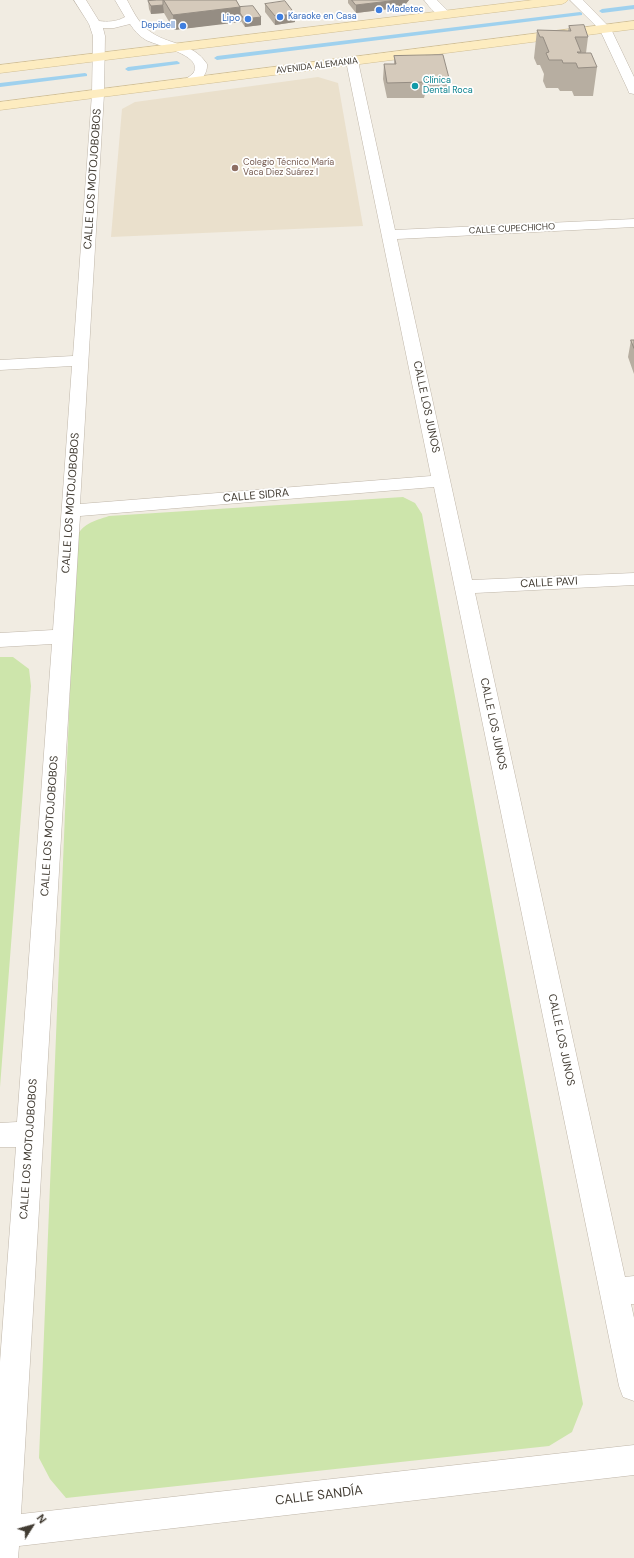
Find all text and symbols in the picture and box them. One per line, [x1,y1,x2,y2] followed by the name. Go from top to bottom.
[374,5,384,15] marker: Madetec
[387,5,424,15] place label: Madetec
[275,12,285,22] marker: Karaoke en Casa
[288,12,357,22] place label: Karaoke en Casa
[222,14,240,24] place label: Lipo
[243,14,253,24] marker: Lipo
[141,21,175,31] place label: Depibell
[178,21,188,31] marker: Depibell
[276,56,358,76] street label: AVENIDA ALEMANIA
[423,76,473,97] place label: Clínica Dental Roca
[410,81,420,91] marker: Clínica Dental Roca
[81,108,105,250] street label: CALLE LOS MOTOJOBOBOS
[243,158,334,179] place label: Colegio Técnico María Vaca Diez Suárez I
[230,163,240,173] marker: Colegio Técnico María Vaca Diez Suárez I
[469,221,555,237] street label: CALLE CUPECHICHO
[410,360,442,454] street label: CALLE LOS JUNOS
[59,432,83,574] street label: CALLE LOS MOTOJOBOBOS
[223,487,289,505] street label: CALLE SIDRA
[520,575,578,591] street label: CALLE PAVI
[477,677,509,771] street label: CALLE LOS JUNOS
[38,755,62,897] street label: CALLE LOS MOTOJOBOBOS
[545,993,577,1087] street label: CALLE LOS JUNOS
[17,1078,41,1220] street label: CALLE LOS MOTOJOBOBOS
[274,1483,364,1509] street label: CALLE SANDÍA
[12,1506,52,1546] north arrow
[34,1511,50,1526] text: N

